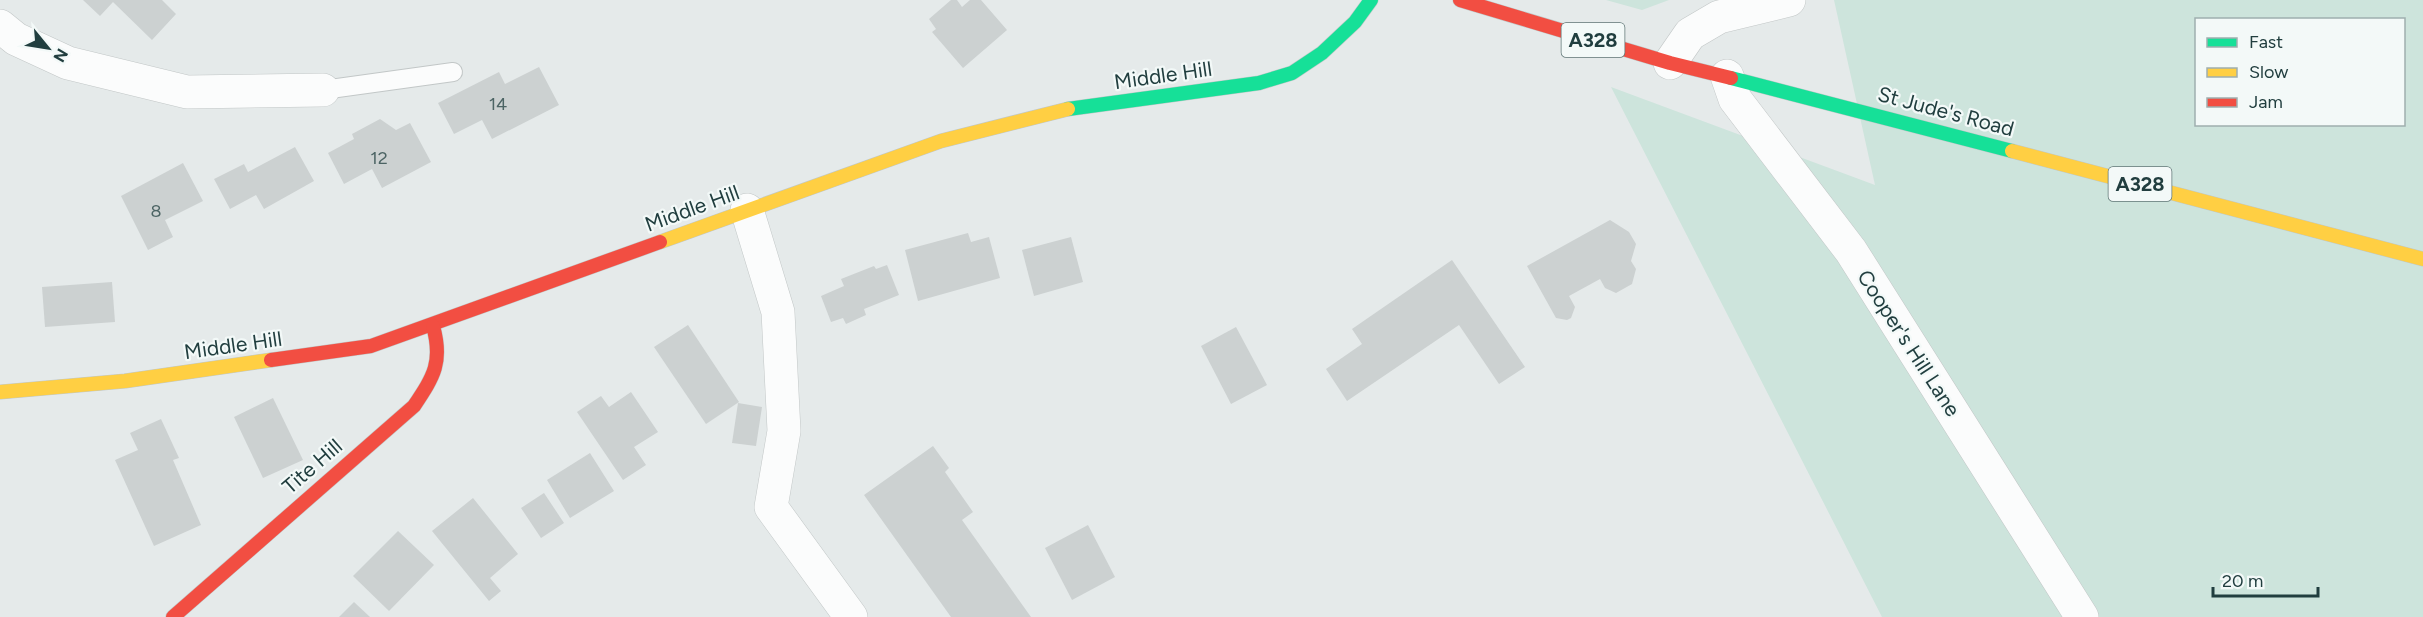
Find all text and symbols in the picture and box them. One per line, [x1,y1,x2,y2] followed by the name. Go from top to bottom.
[18,18,78,78] north arrow
[2195,18,2405,126] legend
[1562,23,1624,57] road number: A328
[2249,31,2283,53] text: Fast
[49,45,72,65] text: N
[1113,56,1213,94] street label: Middle Hill
[2249,61,2288,83] text: Slow
[1875,81,2017,141] street label: St Jude's Road
[2249,91,2283,113] text: Jam
[489,93,507,115] house number: 14
[370,147,388,169] house number: 12
[2108,167,2172,201] road number: A328
[641,179,743,237] street label: Middle Hill
[150,200,162,222] house number: 8
[1852,265,1966,421] street label: Cooper's Hill Lane
[183,326,283,364] street label: Middle Hill
[277,433,347,499] street label: Tite Hill
[2213,560,2318,598] scale bar
[2222,570,2263,592] text: 20 m

